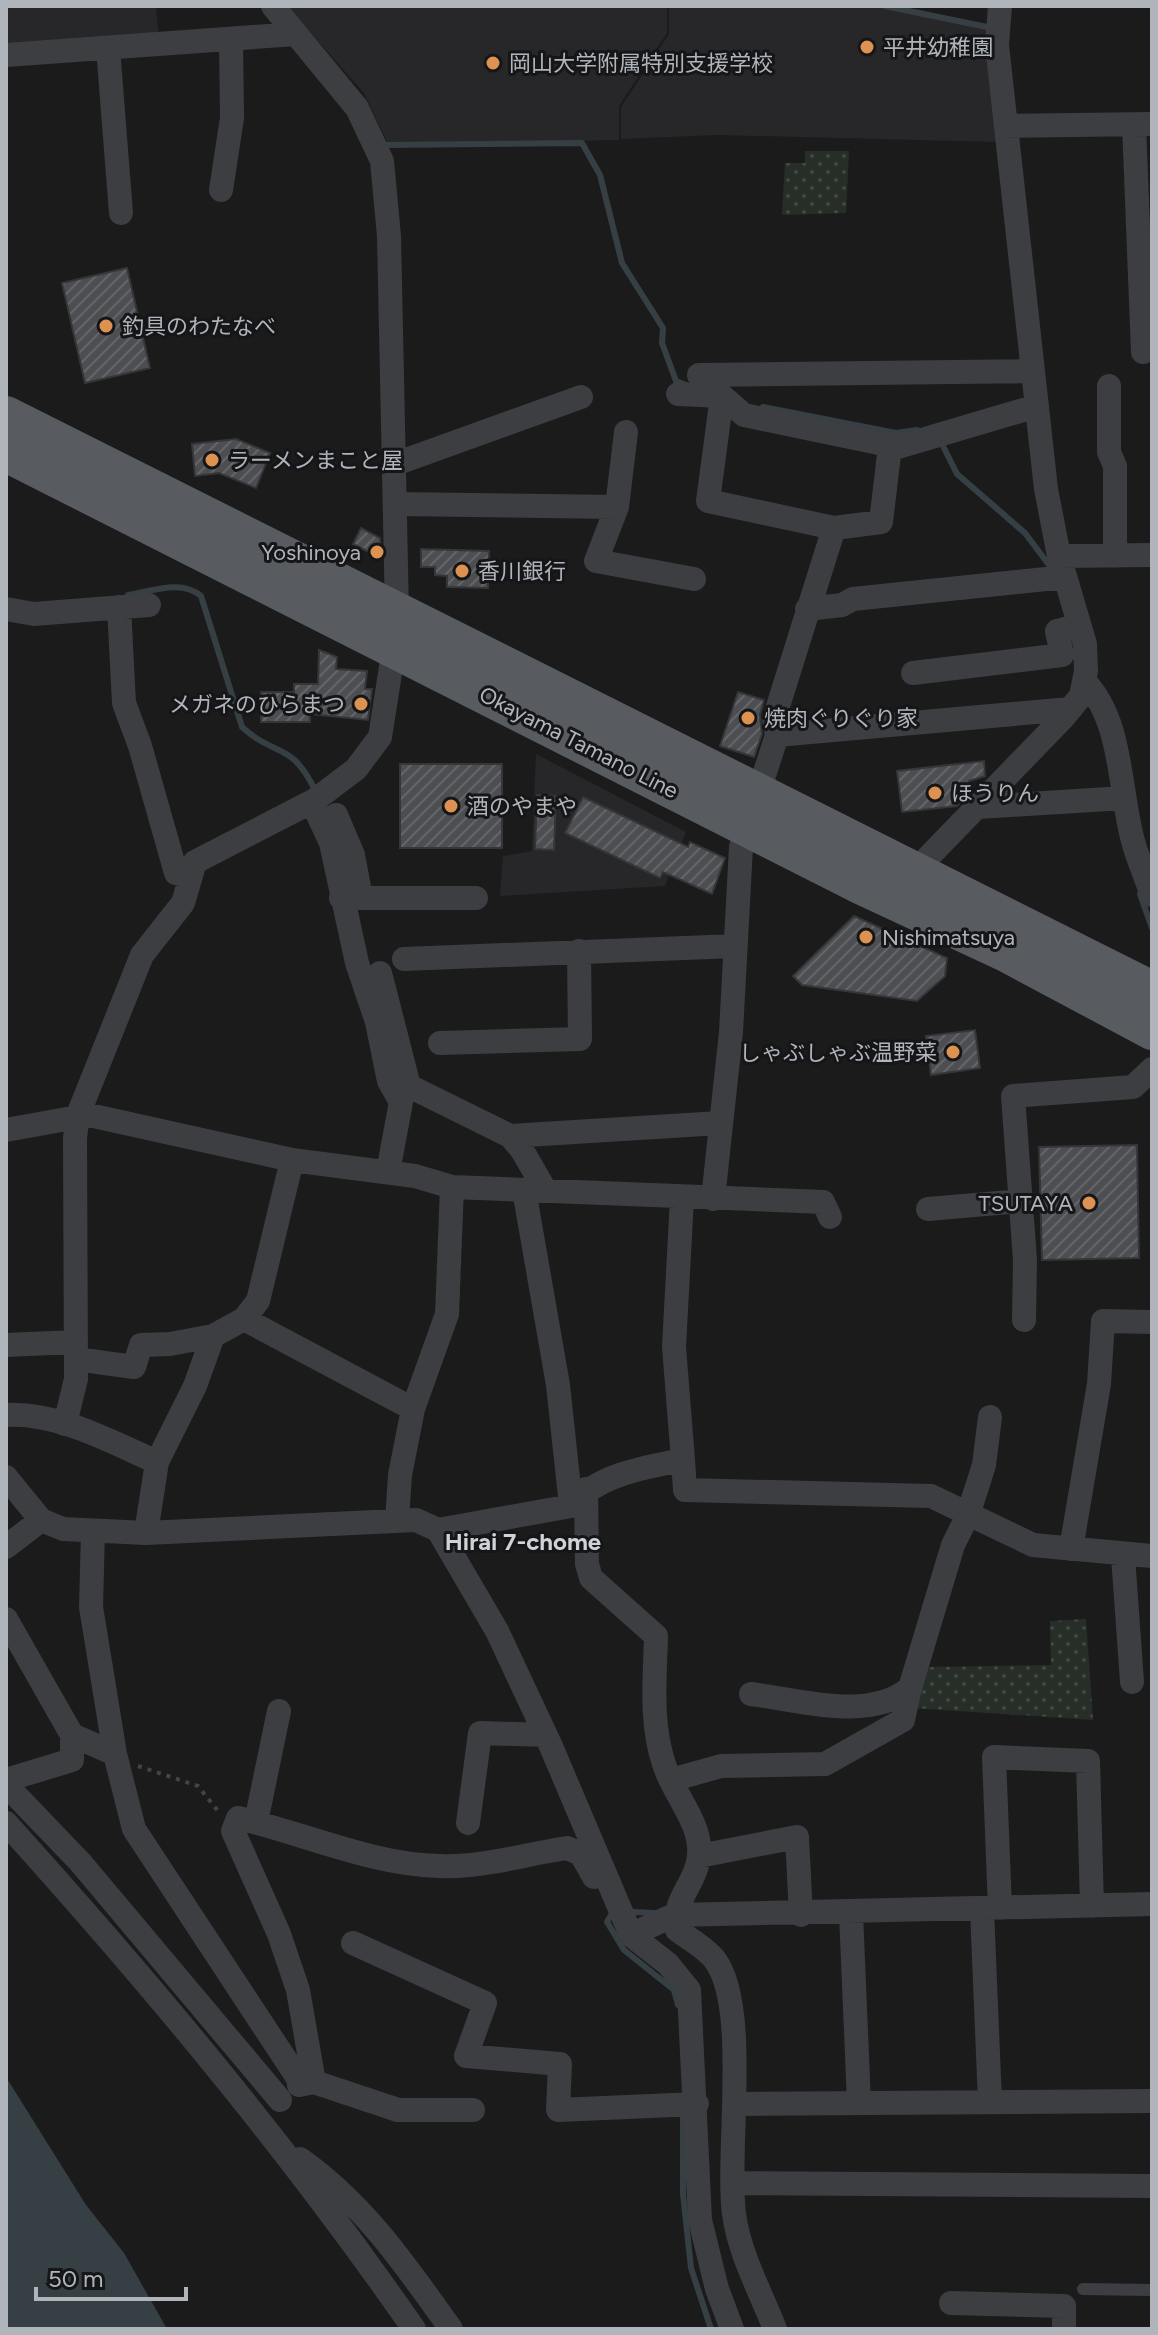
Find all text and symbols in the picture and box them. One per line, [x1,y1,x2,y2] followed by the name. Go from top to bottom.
[883,34,993,61] place label: 平井幼稚園
[858,38,876,56] marker: 平井幼稚園
[509,50,773,77] place label: 岡山大学附属特別支援学校
[484,54,502,72] marker: 岡山大学附属特別支援学校
[122,313,276,340] place label: 釣具のわたなべ
[97,317,115,335] marker: 釣具のわたなべ
[228,447,403,474] place label: ラーメンまこと屋
[203,451,221,469] marker: ラーメンまこと屋
[261,539,361,566] place label: Yoshinoya
[368,543,386,561] marker: Yoshinoya
[478,558,566,585] place label: 香川銀行
[453,562,471,580] marker: 香川銀行
[475,681,683,804] street label: Okayama Tamano Line
[169,691,345,718] place label: メガネのひらまつ
[352,695,370,713] marker: メガネのひらまつ
[764,705,918,732] place label: 焼肉ぐりぐり家
[739,709,757,727] marker: 焼肉ぐりぐり家
[951,780,1039,807] place label: ほうりん
[926,784,944,802] marker: ほうりん
[467,793,577,820] place label: 酒のやまや
[442,797,460,815] marker: 酒のやまや
[882,924,1015,951] place label: Nishimatsuya
[857,928,875,946] marker: Nishimatsuya
[739,1039,937,1066] place label: しゃぶしゃぶ温野菜
[944,1043,962,1061] marker: しゃぶしゃぶ温野菜
[978,1190,1073,1217] place label: TSUTAYA
[1080,1194,1098,1212] marker: TSUTAYA
[445,1527,601,1556] district label: Hirai 7-chome
[36,2251,186,2301] scale bar
[48,2264,104,2293] text: 50 m

